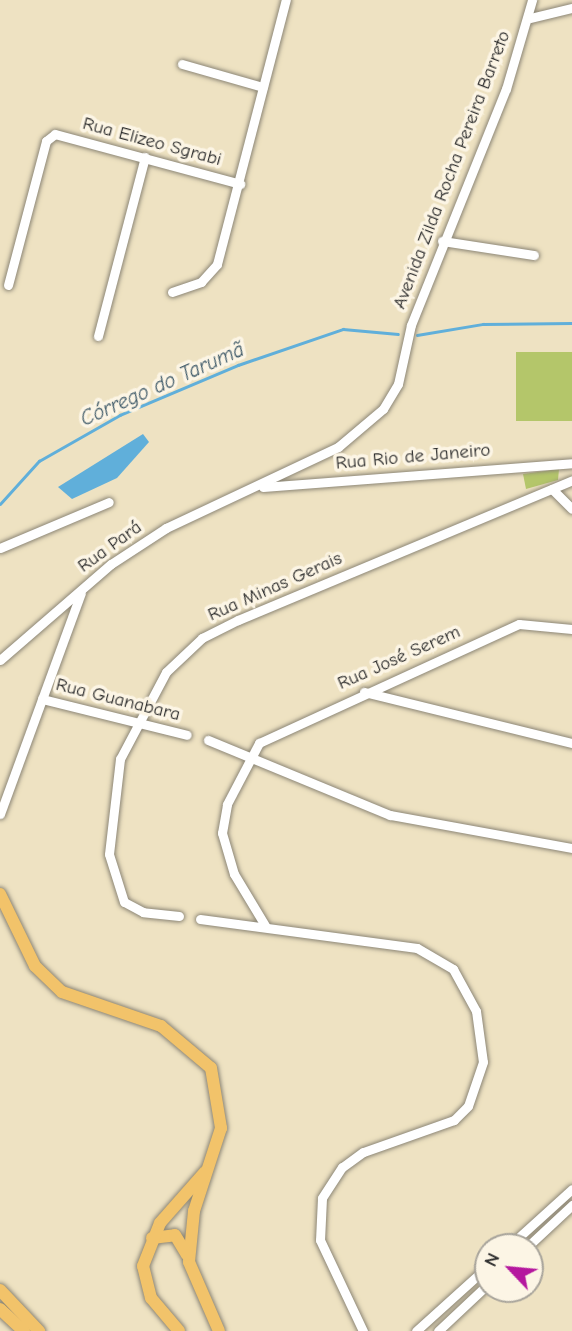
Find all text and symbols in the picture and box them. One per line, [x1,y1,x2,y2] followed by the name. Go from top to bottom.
[388,28,516,312] street label: Avenida Zilda Rocha Pereira Barreto
[80,113,224,171] street label: Rua Elizeo Sgrabi
[76,337,248,431] water label: Córrego do Tarumã
[335,439,491,475] street label: Rua Rio de Janeiro
[74,516,146,578] street label: Rua Pará
[204,547,346,627] street label: Rua Minas Gerais
[334,621,464,695] street label: Rua José Serem
[53,674,183,726] street label: Rua Guanabara
[474,1233,544,1303] north arrow
[479,1249,505,1270] text: N

